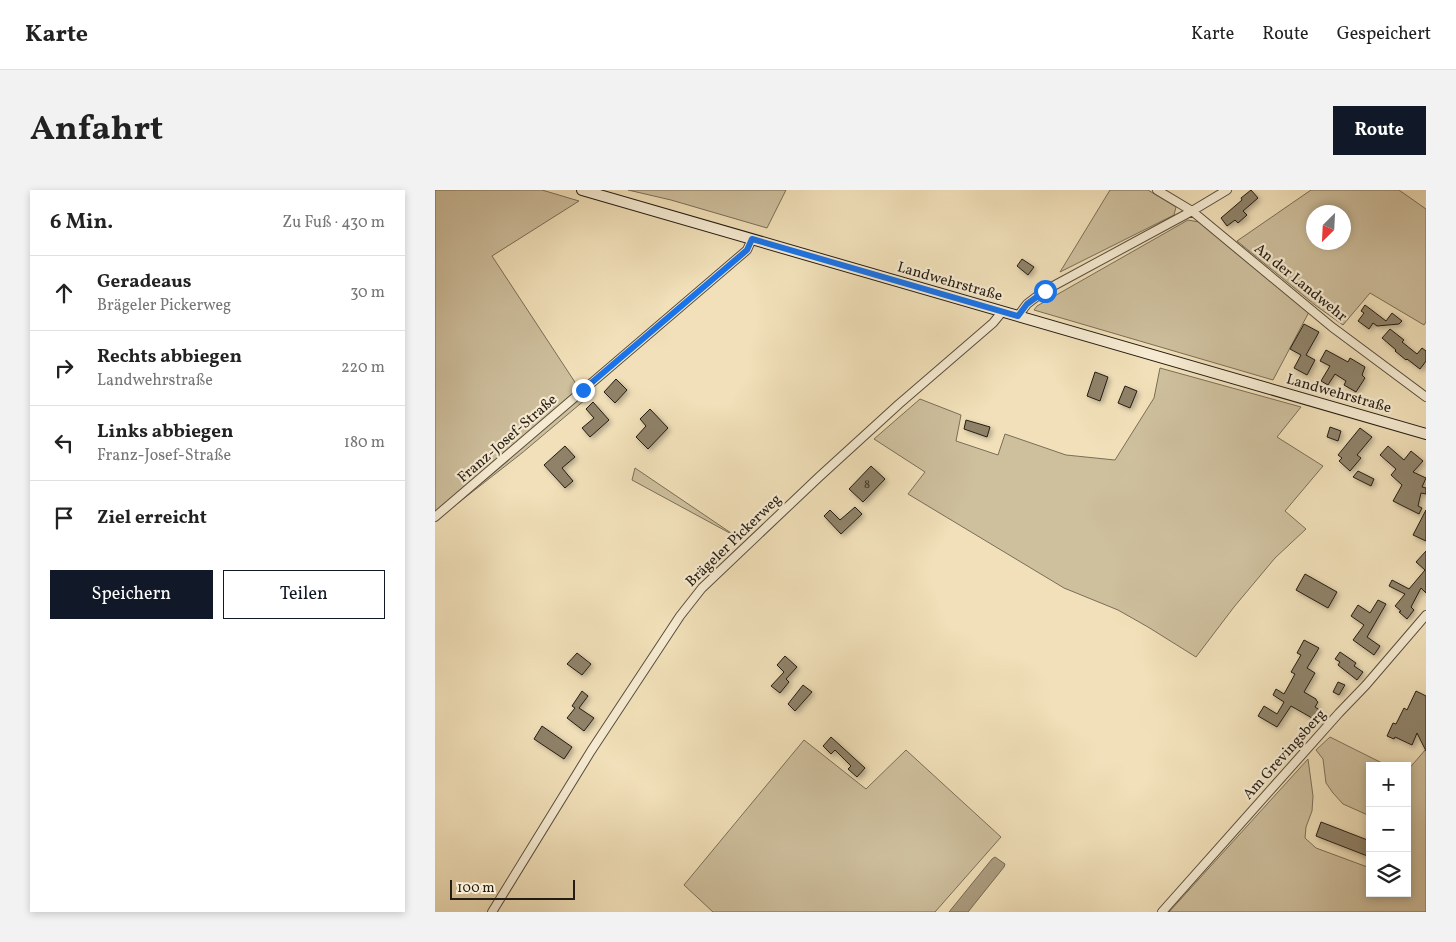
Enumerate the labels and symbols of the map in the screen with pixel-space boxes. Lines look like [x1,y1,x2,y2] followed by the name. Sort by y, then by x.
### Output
[1306,205,1351,250] north arrow
[1249,239,1351,327] street label: An der Landwehr
[894,257,1005,308] street label: Landwehrstraße
[1034,280,1057,303] route start
[1283,369,1394,420] street label: Landwehrstraße
[572,379,595,402] route end
[454,390,562,488] street label: Franz-Josef-Straße
[864,477,870,493] house number: 8
[681,490,787,592] street label: Brägeler Pickerweg
[1239,705,1332,805] street label: Am Grevingsberg
[450,877,575,900] scale bar

